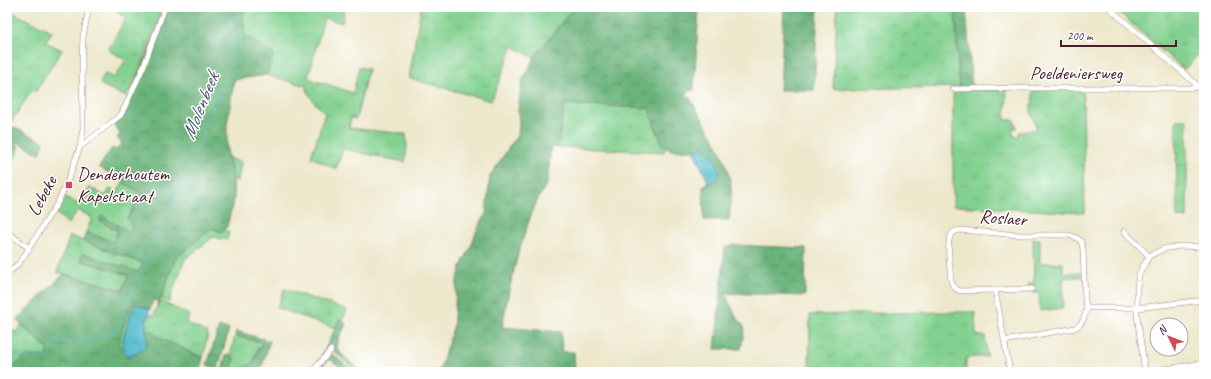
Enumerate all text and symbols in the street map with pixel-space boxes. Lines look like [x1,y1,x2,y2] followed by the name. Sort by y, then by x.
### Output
[1061,22,1176,48] scale bar
[1067,28,1094,44] text: 200 m
[1030,61,1123,85] street label: Poeldeniersweg
[175,66,226,143] water label: Molenbeek
[77,162,170,208] place label: Denderhoutem Kapelstraat
[22,170,63,220] street label: Lebeke
[64,180,74,190] marker: Denderhoutem Kapelstraat
[979,204,1029,232] street label: Roslaer
[1149,317,1189,357] north arrow
[1154,321,1171,337] text: N

